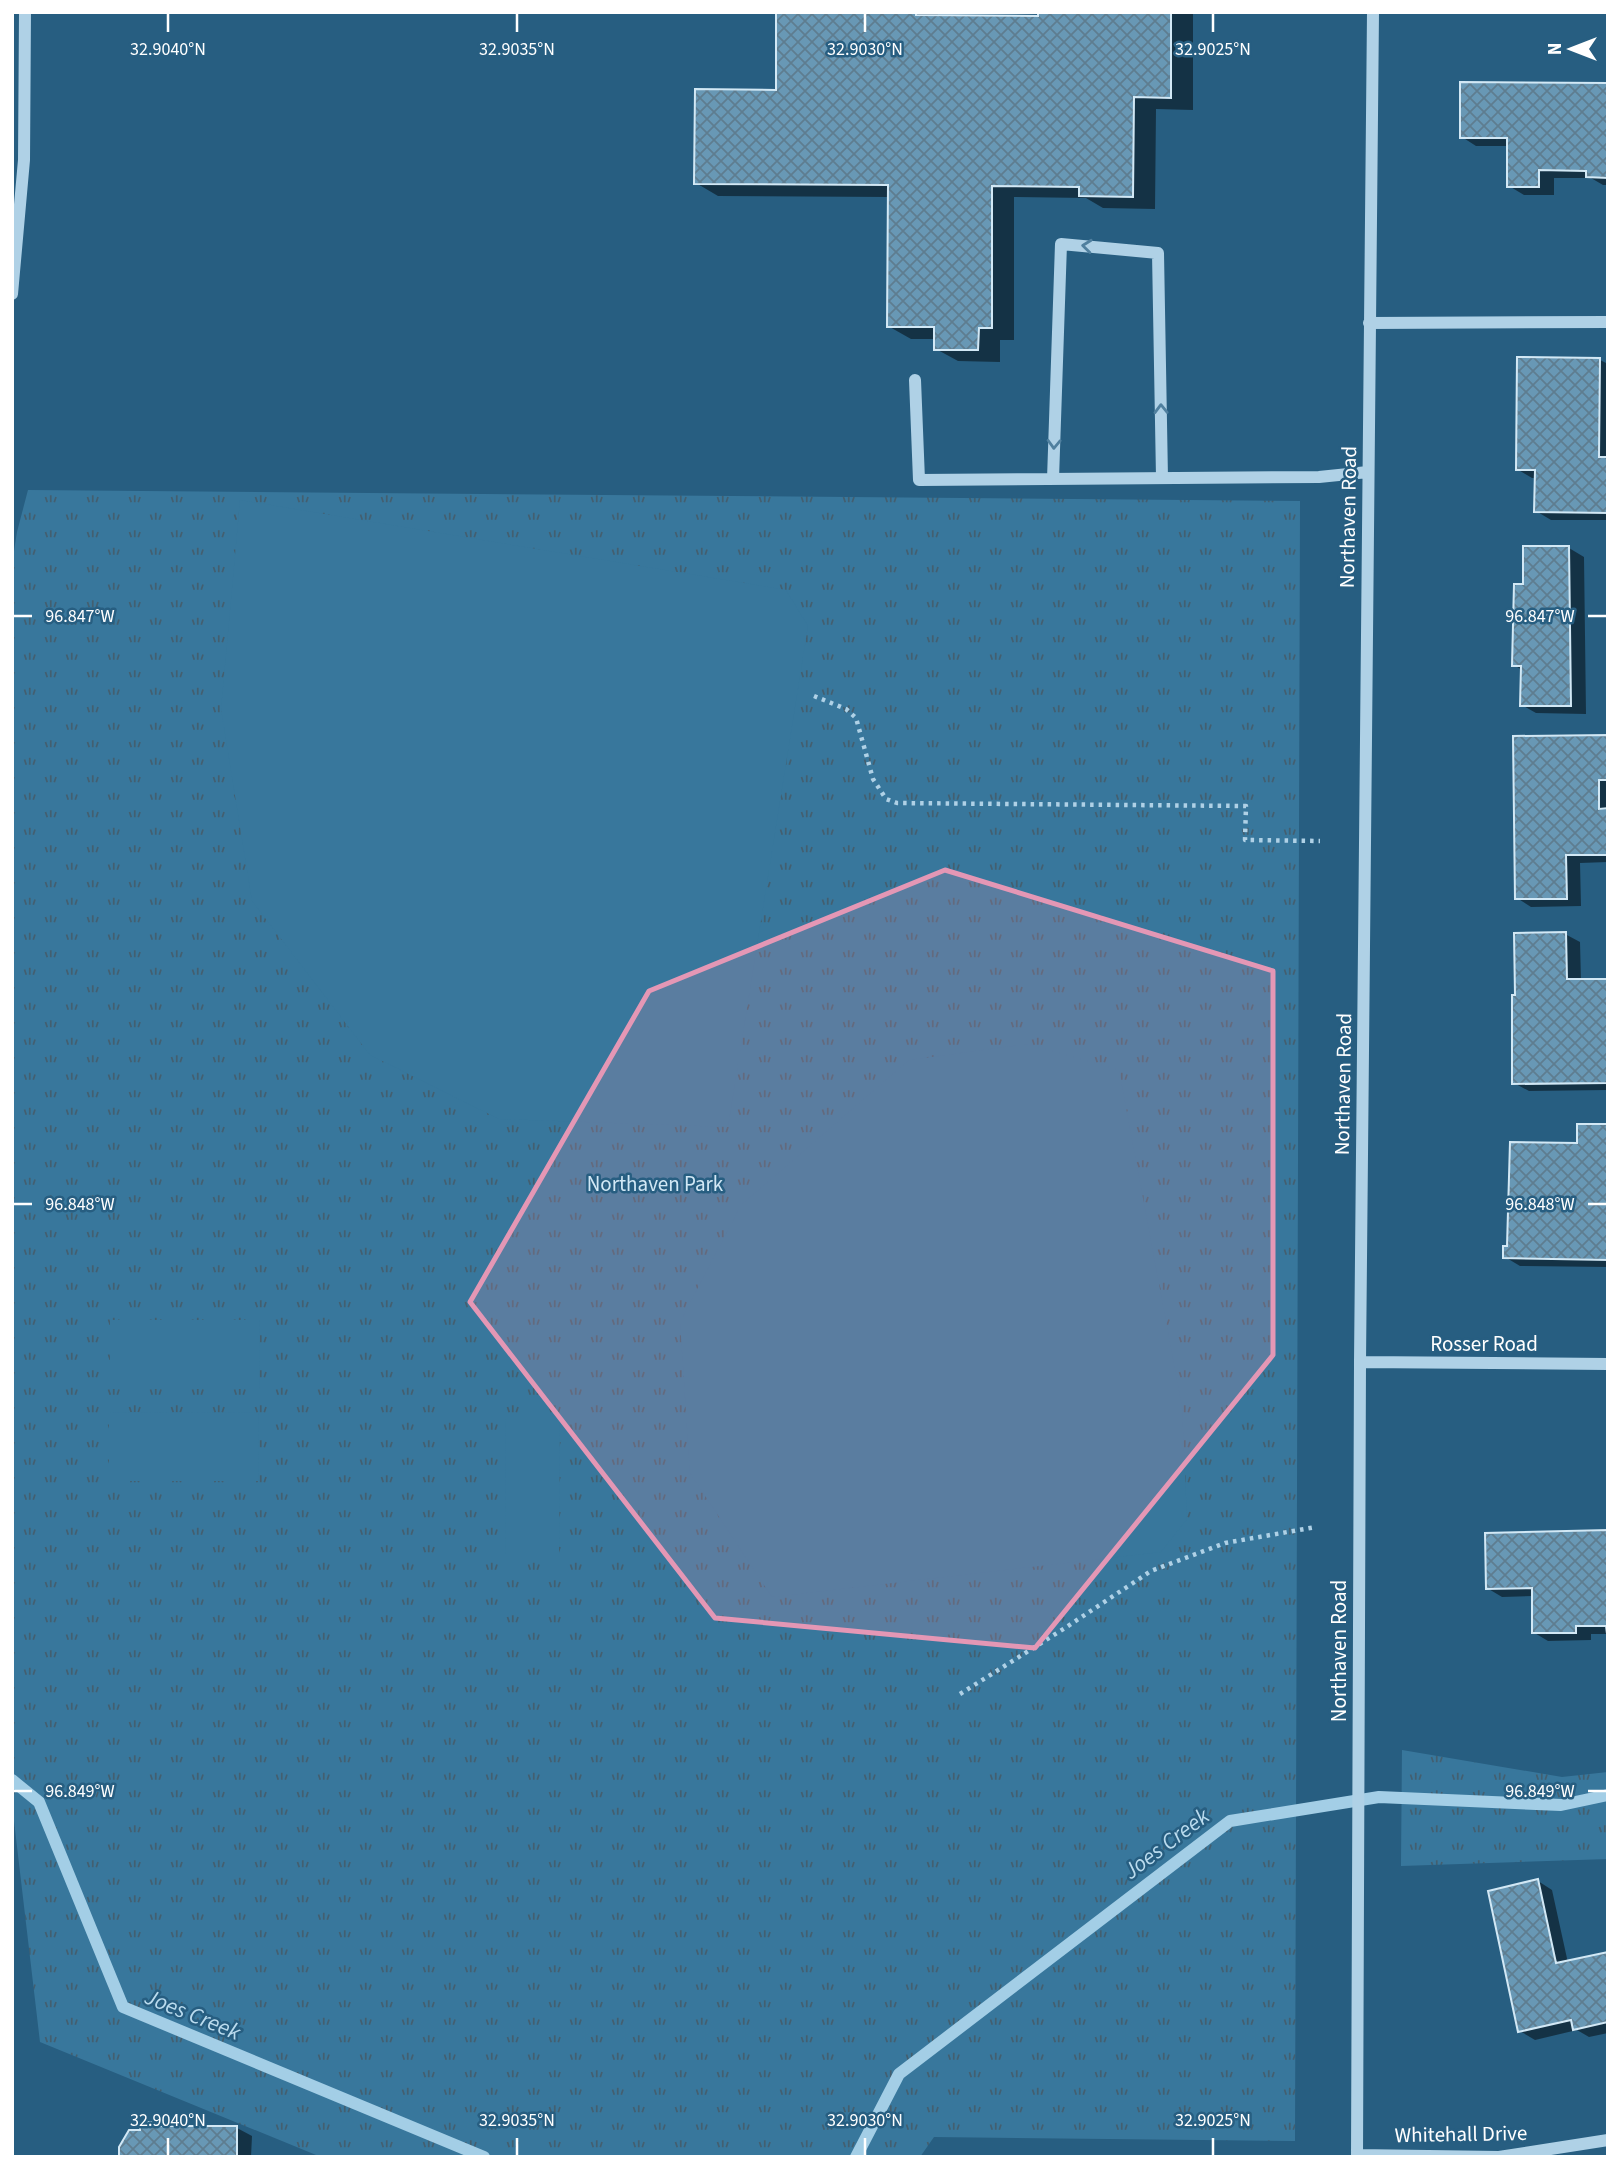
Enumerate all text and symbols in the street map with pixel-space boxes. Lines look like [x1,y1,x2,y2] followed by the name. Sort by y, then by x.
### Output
[1536,14,1606,84] north arrow
[130,37,206,62] text: 32.9040°N
[479,37,555,62] text: 32.9035°N
[827,37,903,62] text: 32.9030°N
[1175,37,1251,62] text: 32.9025°N
[1542,43,1569,55] text: N
[1082,239,1093,254] one-way arrow
[1153,404,1169,414] one-way arrow
[1047,439,1062,450] one-way arrow
[1332,446,1364,588] street label: Northaven Road
[45,604,115,629] text: 96.847°W
[1505,604,1575,629] text: 96.847°W
[1327,1013,1359,1155] street label: Northaven Road
[587,1169,724,1199] park label: Northaven Park
[45,1192,115,1217] text: 96.848°W
[1505,1192,1575,1217] text: 96.848°W
[1430,1329,1538,1359] street label: Rosser Road
[1324,1580,1354,1722] street label: Northaven Road
[45,1779,115,1804] text: 96.849°W
[1505,1779,1575,1804] text: 96.849°W
[1115,1799,1217,1887] water label: Joes Creek
[139,1980,247,2049] water label: Joes Creek
[130,2108,206,2133] text: 32.9040°N
[479,2108,555,2133] text: 32.9035°N
[827,2108,903,2133] text: 32.9030°N
[1175,2108,1251,2133] text: 32.9025°N
[1394,2118,1528,2150] street label: Whitehall Drive

